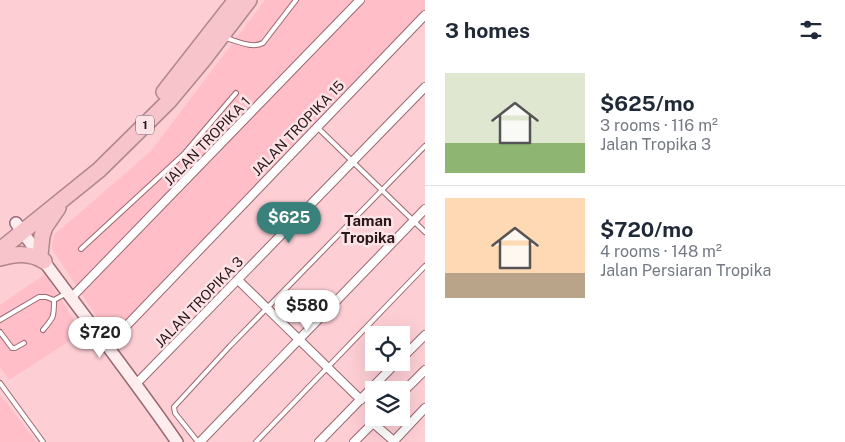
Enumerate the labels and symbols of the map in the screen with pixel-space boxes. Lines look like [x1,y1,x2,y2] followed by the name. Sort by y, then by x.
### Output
[249,77,347,179] street label: JALAN TROPIKA 15
[161,93,253,189] street label: JALAN TROPIKA 1
[136,116,154,134] road number: 1
[259,202,319,244] pin: $625
[341,212,395,246] district label: Taman Tropika
[152,253,246,351] street label: JALAN TROPIKA 3
[277,290,337,332] pin: $580
[70,316,130,359] pin: $720

